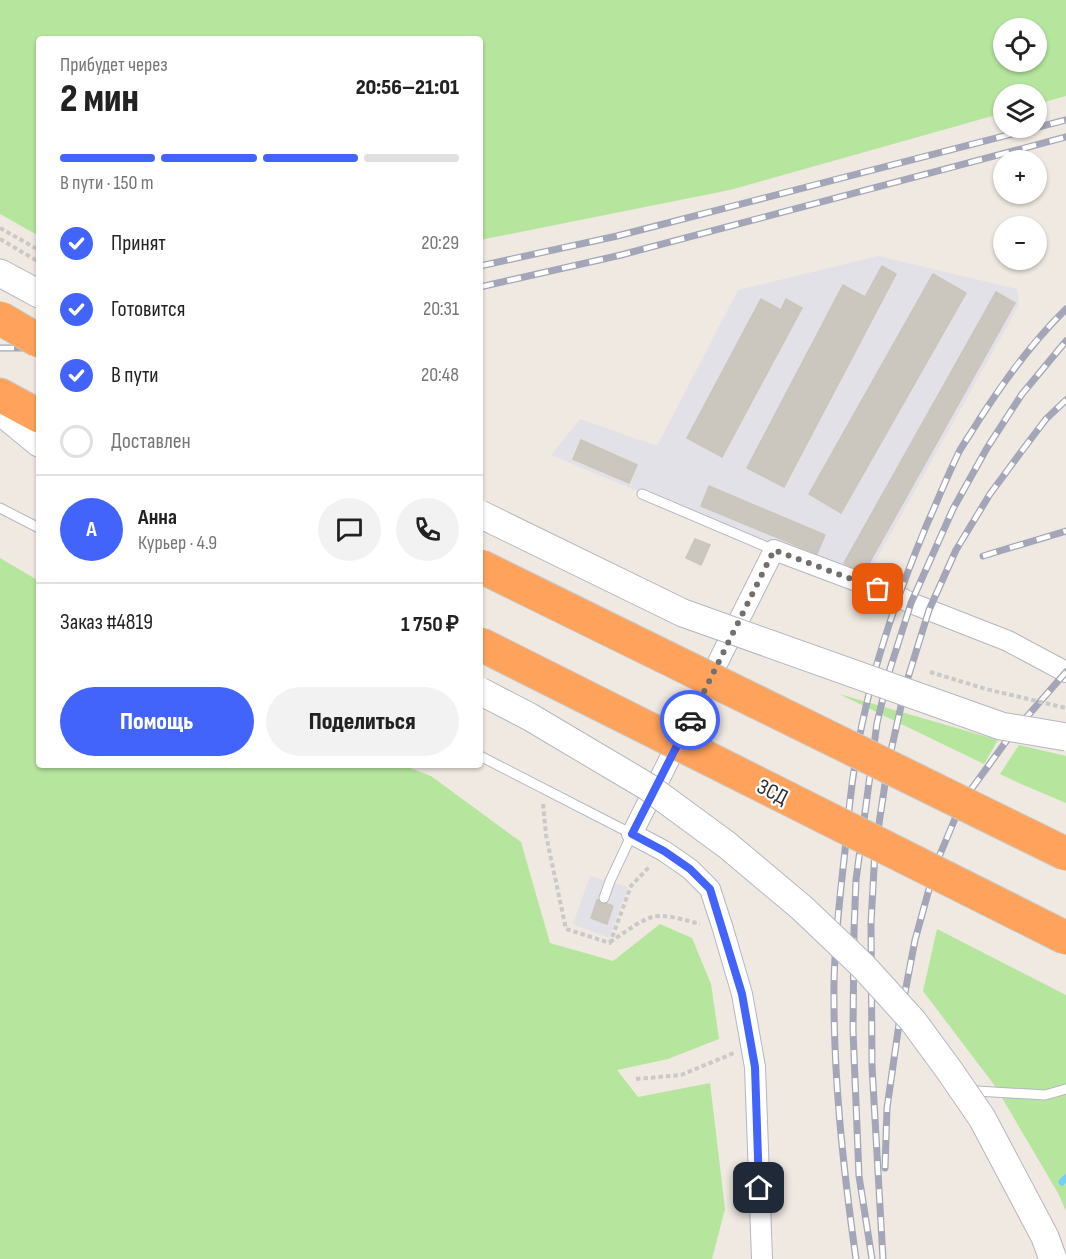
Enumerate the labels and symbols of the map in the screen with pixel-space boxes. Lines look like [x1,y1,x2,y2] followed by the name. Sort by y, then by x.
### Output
[852,563,903,614] pin
[660,690,720,750] courier
[752,773,793,812] street label: ЗСД
[733,1162,784,1213] pin

